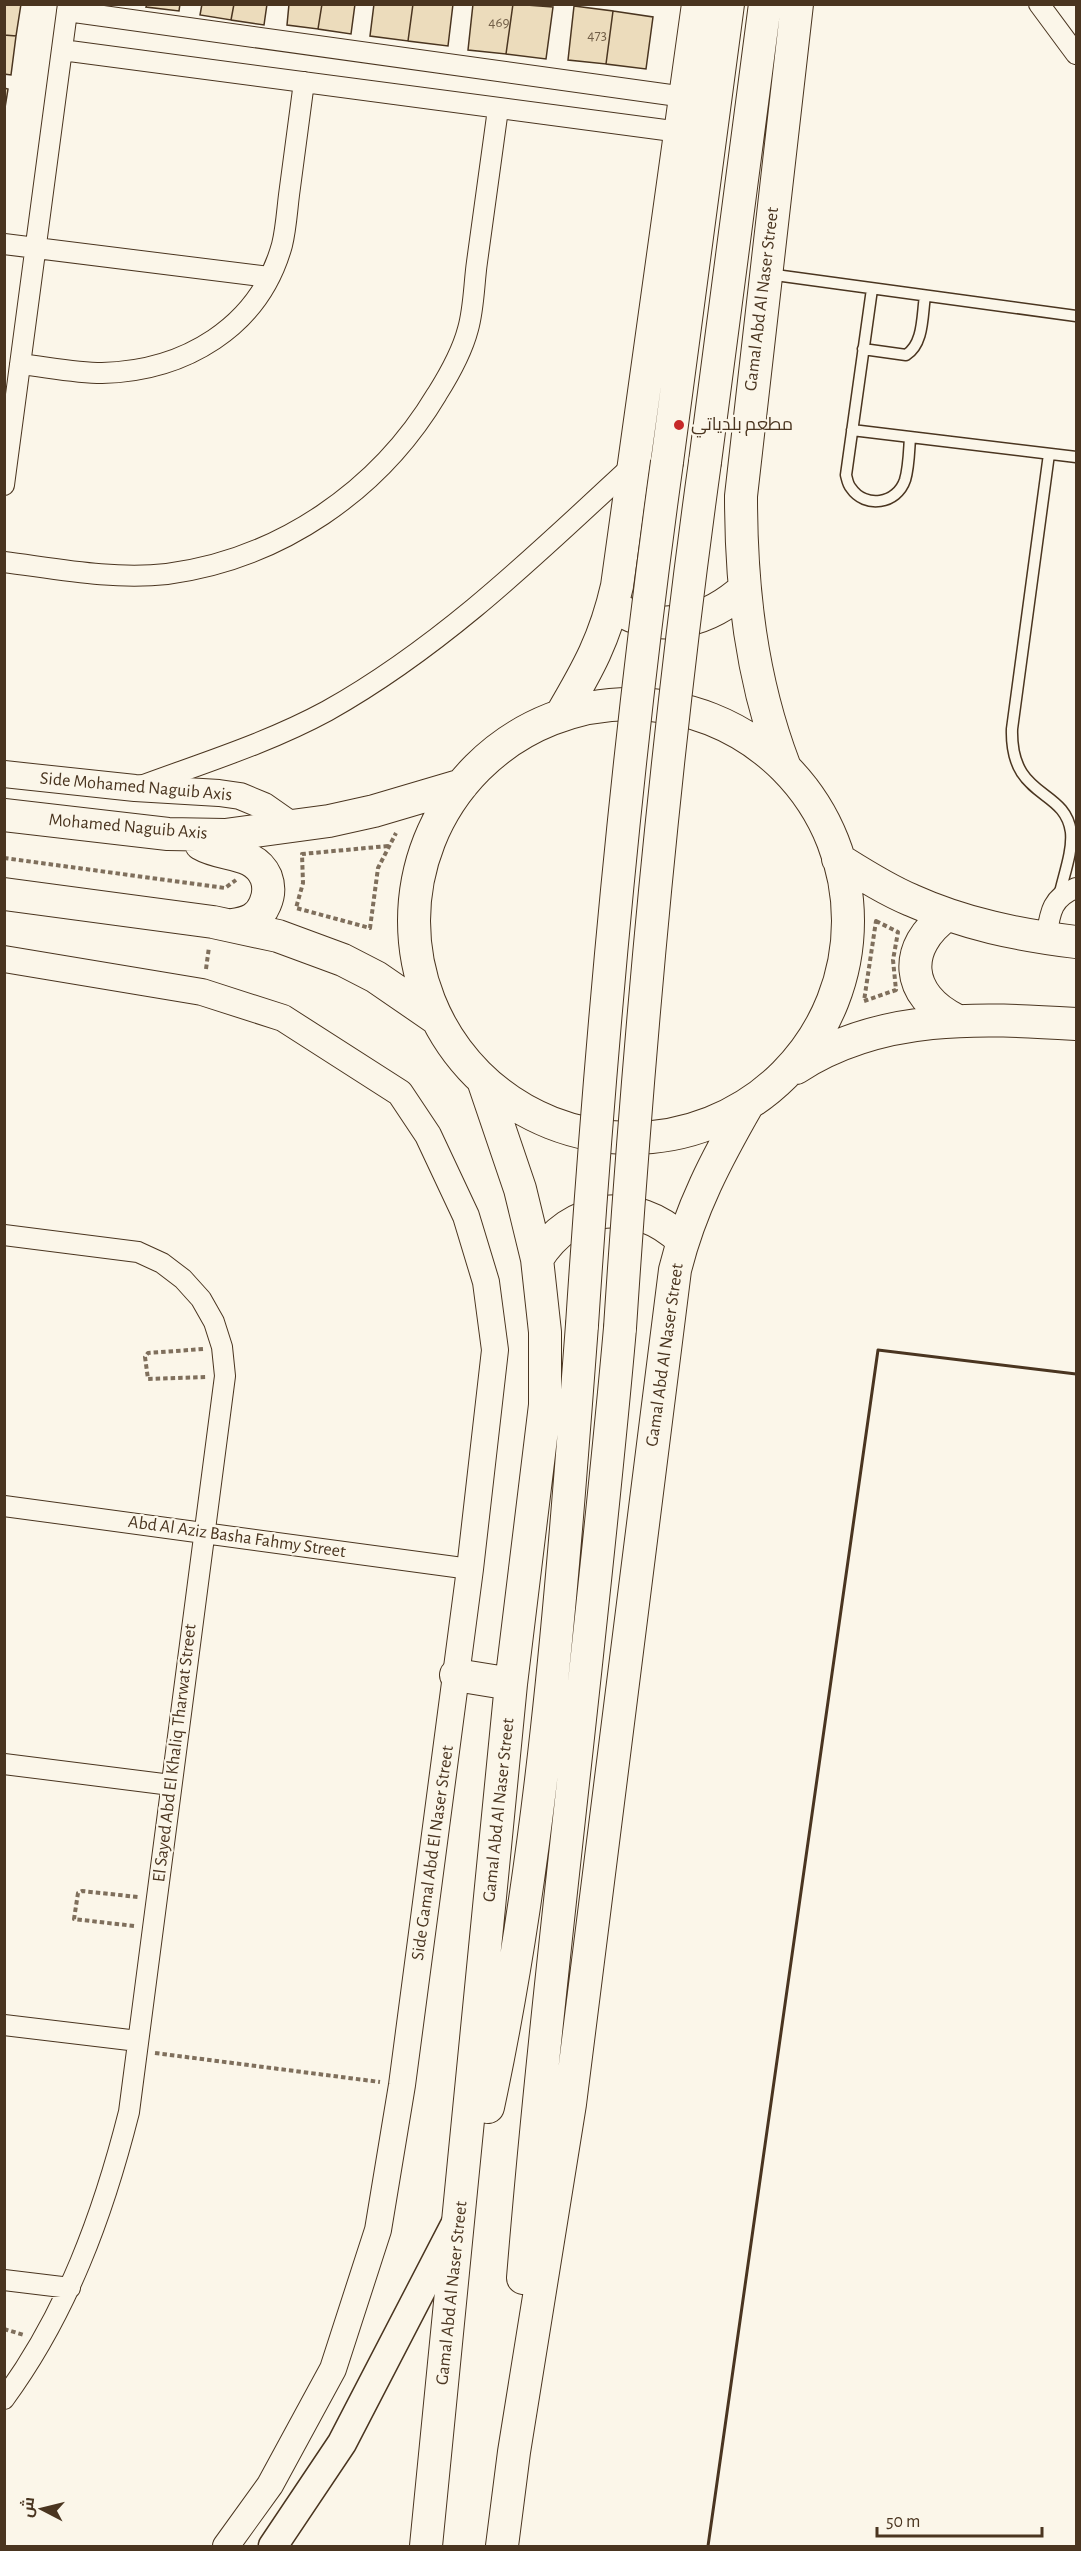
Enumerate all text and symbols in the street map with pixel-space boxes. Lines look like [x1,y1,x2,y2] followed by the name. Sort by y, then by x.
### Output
[488,15,510,30] house number: 469
[587,28,607,43] house number: 473
[742,206,782,392] street label: Gamal Abd Al Naser Street
[691,416,793,438] place label: مطعم بلدياتي
[672,418,686,432] marker: مطعم بلدياتي
[39,770,233,804] street label: Side Mohamed Naguib Axis
[48,811,208,843] street label: Mohamed Naguib Axis
[643,1262,687,1448] street label: Gamal Abd Al Naser Street
[127,1513,347,1561] street label: Abd Al Aziz Basha Fahmy Street
[150,1623,200,1883] street label: El Sayed Abd El Khaliq Tharwat Street
[480,1717,518,1903] street label: Gamal Abd Al Naser Street
[409,1744,457,1962] street label: Side Gamal Abd El Naser Street
[433,2200,471,2386] street label: Gamal Abd Al Naser Street
[12,2479,72,2539] north arrow
[18,2496,38,2519] text: ش
[877,2500,1042,2538] scale bar
[886,2513,920,2531] text: 50 m

